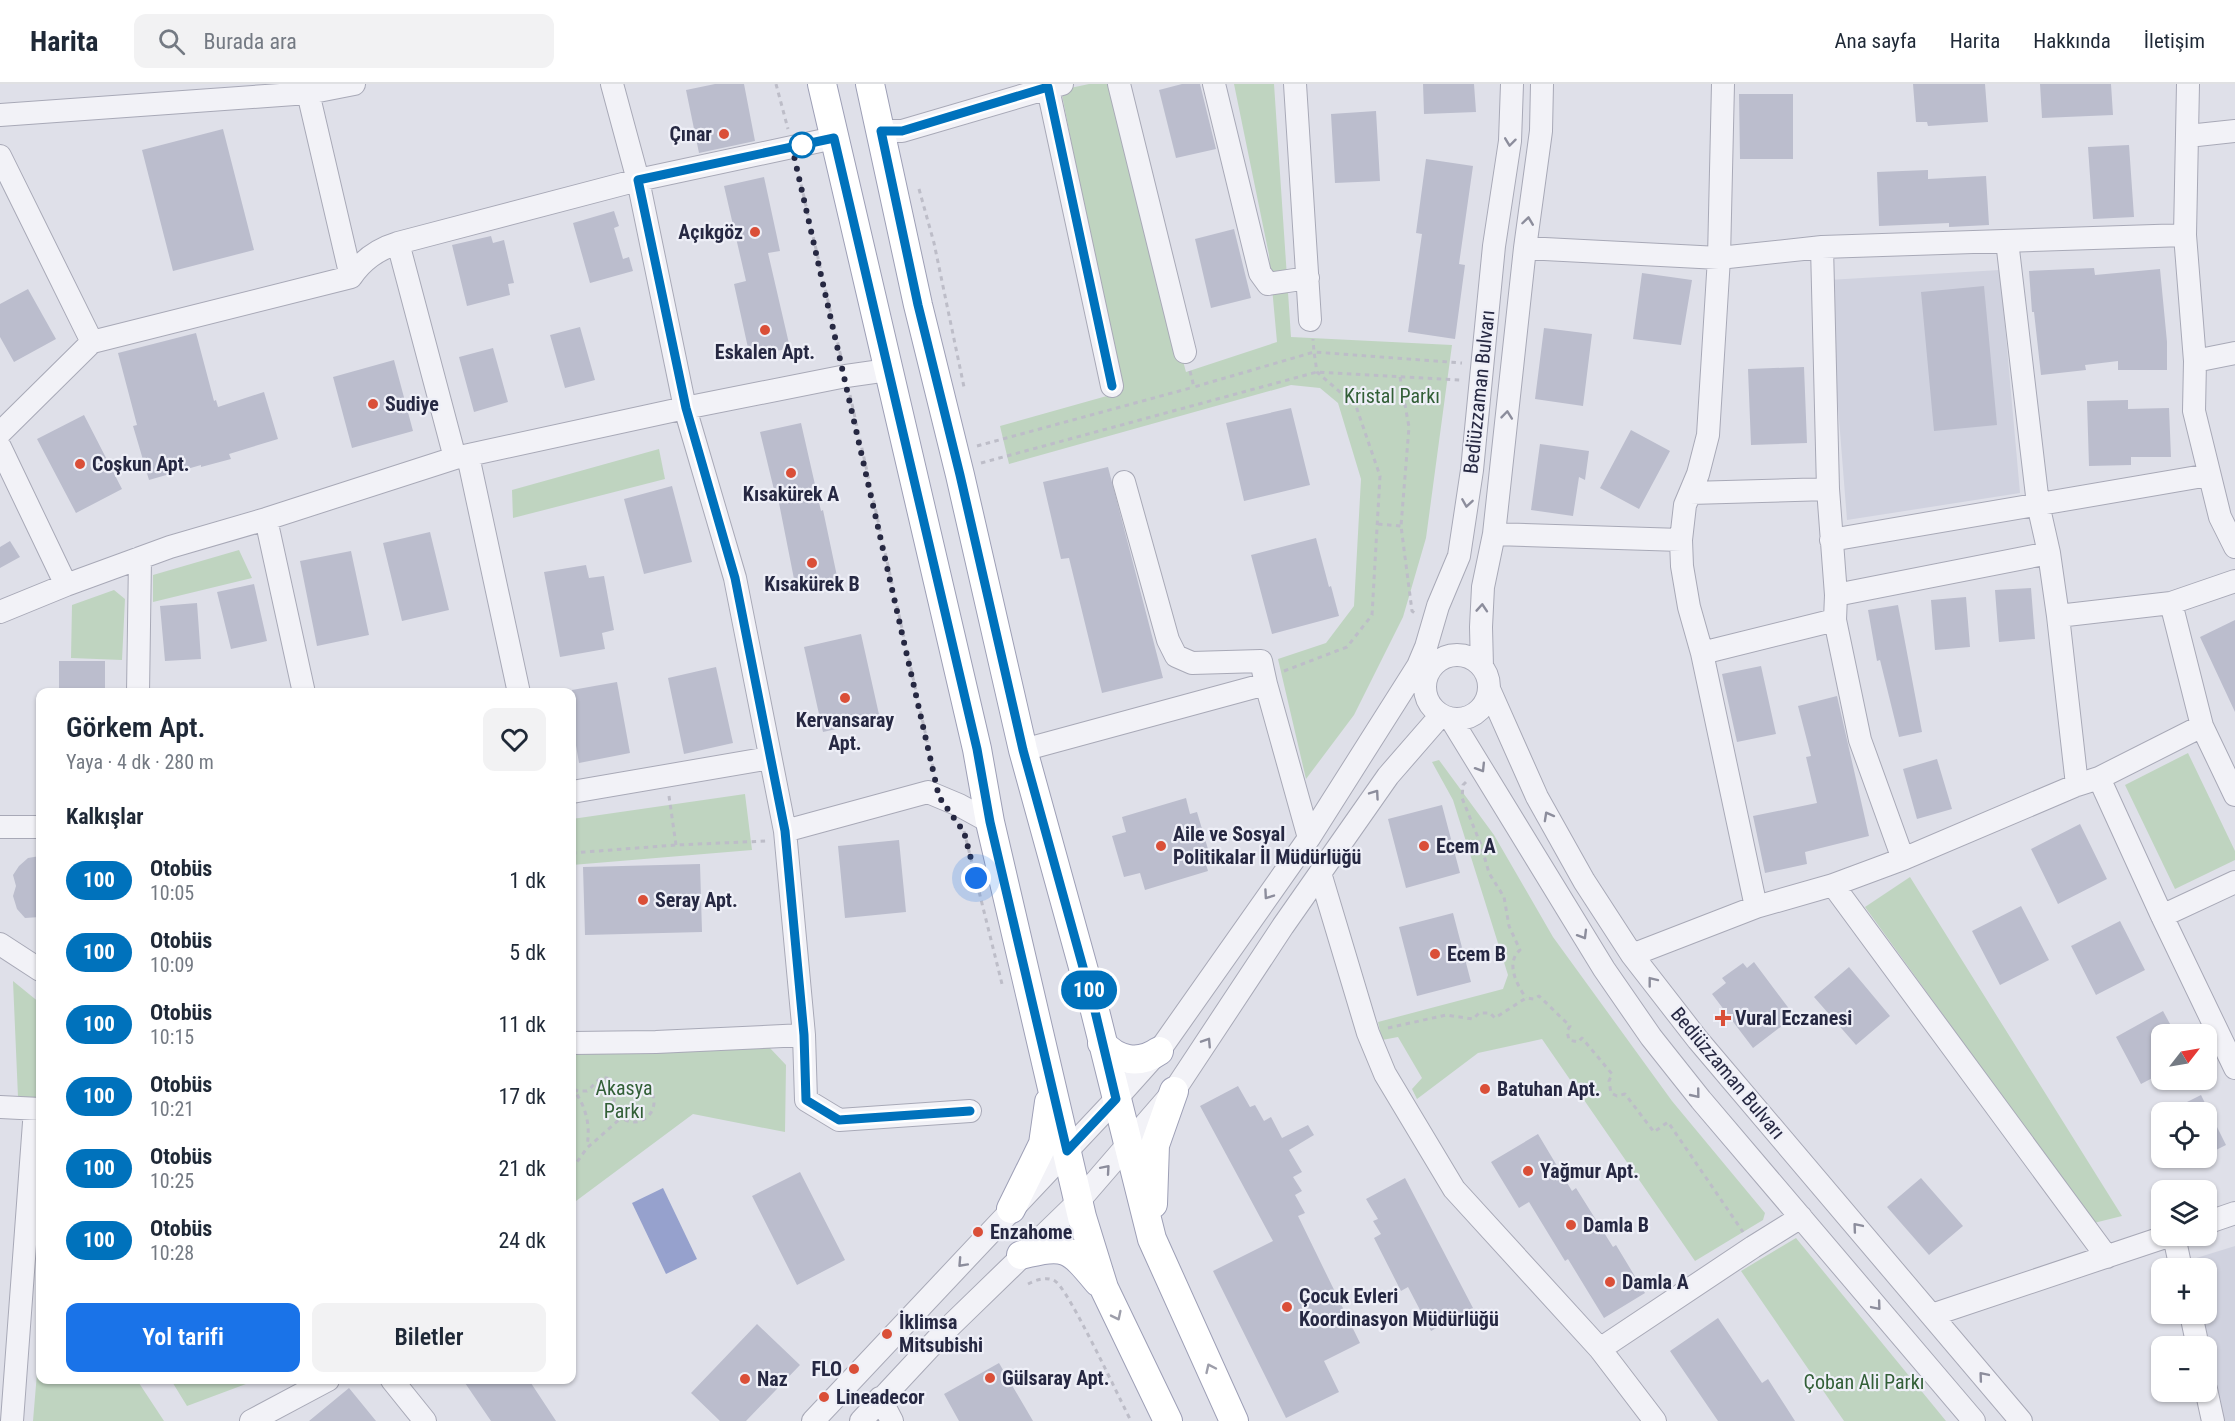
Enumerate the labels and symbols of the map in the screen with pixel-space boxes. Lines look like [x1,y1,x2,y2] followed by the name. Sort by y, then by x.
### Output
[669,122,712,146] place label: Çınar
[717,127,731,141] marker: Çınar
[789,132,815,158] unlabelled marker
[1504,138,1517,147] one-way arrow
[1522,217,1534,226] one-way arrow
[678,220,743,244] place label: Açıkgöz
[748,225,762,239] marker: Açıkgöz
[1458,309,1500,475] street label: Bediüzzaman Bulvarı
[758,323,772,337] marker: Eskalen Apt.
[715,340,815,364] place label: Eskalen Apt.
[1344,384,1440,408] park label: Kristal Parkı
[385,392,439,416] place label: Sudiye
[366,397,380,411] marker: Sudiye
[1500,410,1513,420] one-way arrow
[92,452,190,476] place label: Coşkun Apt.
[73,457,87,471] marker: Coşkun Apt.
[784,466,798,480] marker: Kısakürek A
[743,482,839,506] place label: Kısakürek A
[1461,497,1474,507] one-way arrow
[805,556,819,570] marker: Kısakürek B
[764,572,860,596] place label: Kısakürek B
[1475,604,1488,613] one-way arrow
[838,691,852,705] marker: Kervansaray Apt.
[796,708,894,755] place label: Kervansaray Apt.
[1474,762,1486,772] one-way arrow
[1368,790,1379,801] one-way arrow
[1544,812,1555,822] one-way arrow
[1173,822,1361,869] place label: Aile ve Sosyal Politikalar İl Müdürlüğü
[1436,834,1496,858] place label: Ecem A
[1154,839,1168,853] marker: Aile ve Sosyal Politikalar İl Müdürlüğü
[1417,839,1431,853] marker: Ecem A
[961,863,991,893] your location
[655,888,738,912] place label: Seray Apt.
[1264,889,1275,900] one-way arrow
[636,893,650,907] marker: Seray Apt.
[1576,929,1588,939] one-way arrow
[1447,942,1506,966] place label: Ecem B
[1428,947,1442,961] marker: Ecem B
[1054,970,1124,1010] line badge: 100
[1648,976,1659,987] one-way arrow
[1666,1002,1790,1144] street label: Bediüzzaman Bulvarı
[1735,1006,1852,1030] place label: Vural Eczanesi
[1716,1011,1730,1025] marker: Vural Eczanesi
[2151,1024,2217,1090] north arrow
[1199,1038,1211,1048] one-way arrow
[595,1076,653,1123] park label: Akasya Parkı
[1497,1077,1601,1101] place label: Batuhan Apt.
[1478,1082,1492,1096] marker: Batuhan Apt.
[1688,1087,1699,1098] one-way arrow
[1540,1159,1639,1183] place label: Yağmur Apt.
[1521,1164,1535,1178] marker: Yağmur Apt.
[1099,1165,1110,1176] one-way arrow
[1583,1213,1649,1237] place label: Damla B
[1564,1218,1578,1232] marker: Damla B
[990,1220,1072,1244] place label: Enzahome
[1853,1223,1864,1234] one-way arrow
[971,1225,985,1239] marker: Enzahome
[958,1257,969,1267] one-way arrow
[1622,1270,1689,1294] place label: Damla A
[1603,1275,1617,1289] marker: Damla A
[1299,1284,1499,1331] place label: Çocuk Evleri Koordinasyon Müdürlüğü
[1869,1299,1880,1310] one-way arrow
[1280,1300,1294,1314] marker: Çocuk Evleri Koordinasyon Müdürlüğü
[899,1310,983,1357] place label: İklimsa Mitsubishi
[1110,1310,1122,1321] one-way arrow
[880,1327,894,1341] marker: İklimsa Mitsubishi
[811,1357,842,1381] place label: FLO
[847,1362,861,1376] marker: FLO
[1205,1363,1217,1374] one-way arrow
[1002,1366,1110,1390] place label: Gülsaray Apt.
[757,1367,788,1391] place label: Naz
[1804,1370,1924,1394] park label: Çoban Ali Parkı
[983,1371,997,1385] marker: Gülsaray Apt.
[738,1372,752,1386] marker: Naz
[1979,1372,1990,1383] one-way arrow
[836,1385,925,1409] place label: Lineadecor
[817,1390,831,1404] marker: Lineadecor

